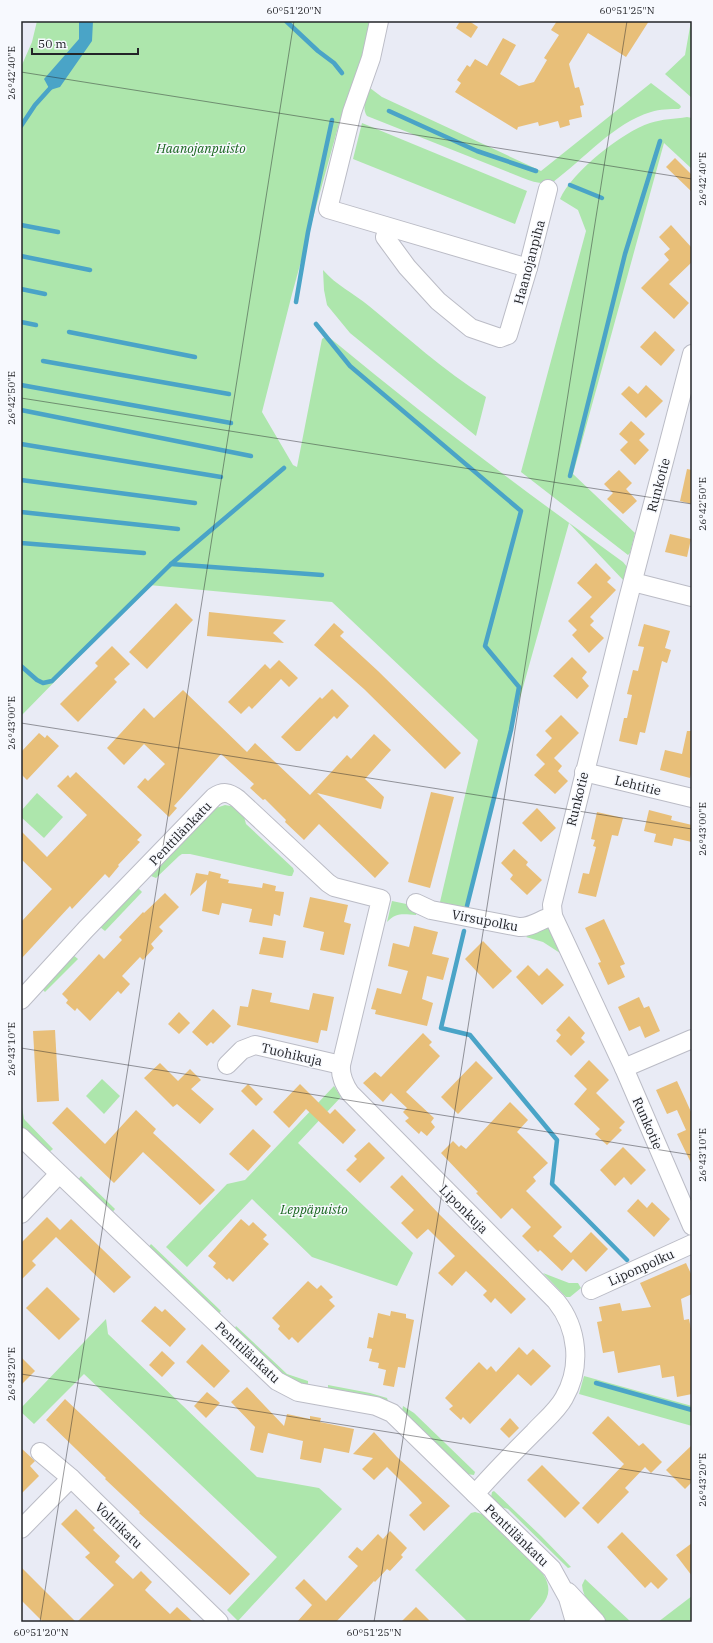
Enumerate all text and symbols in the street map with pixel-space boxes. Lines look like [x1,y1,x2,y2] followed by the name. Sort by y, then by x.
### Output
[267,4,322,17] text: 60°51'20"N
[600,4,655,17] text: 60°51'25"N
[32,30,138,56] scale bar
[38,36,67,51] text: 50 m
[5,46,18,100] text: 26°42'40"E
[155,140,246,157] park label: Haanojanpuisto
[696,152,709,206] text: 26°42'40"E
[510,218,549,306] street label: Haanojanpiha
[5,371,18,425] text: 26°42'50"E
[643,456,674,514] street label: Runkotie
[696,477,709,531] text: 26°42'50"E
[5,696,18,750] text: 26°43'00"E
[563,770,592,828] street label: Runkotie
[613,772,663,799] street label: Lehtitie
[145,798,215,869] street label: Penttilänkatu
[696,802,709,856] text: 26°43'00"E
[450,906,520,935] street label: Virsupolku
[5,1022,18,1076] text: 26°43'10"E
[260,1039,324,1070] street label: Tuohikuja
[629,1094,667,1152] street label: Runkotie
[696,1128,709,1182] text: 26°43'10"E
[436,1181,492,1237] street label: Liponkuja
[279,1201,348,1218] park label: Leppäpuisto
[606,1245,677,1290] street label: Liponpolku
[212,1318,284,1387] street label: Penttilänkatu
[5,1347,18,1401] text: 26°43'20"E
[696,1453,709,1507] text: 26°43'20"E
[91,1499,146,1552] street label: Volttikatu
[481,1500,552,1570] street label: Penttilänkatu
[14,1626,69,1639] text: 60°51'20"N
[347,1626,402,1639] text: 60°51'25"N

